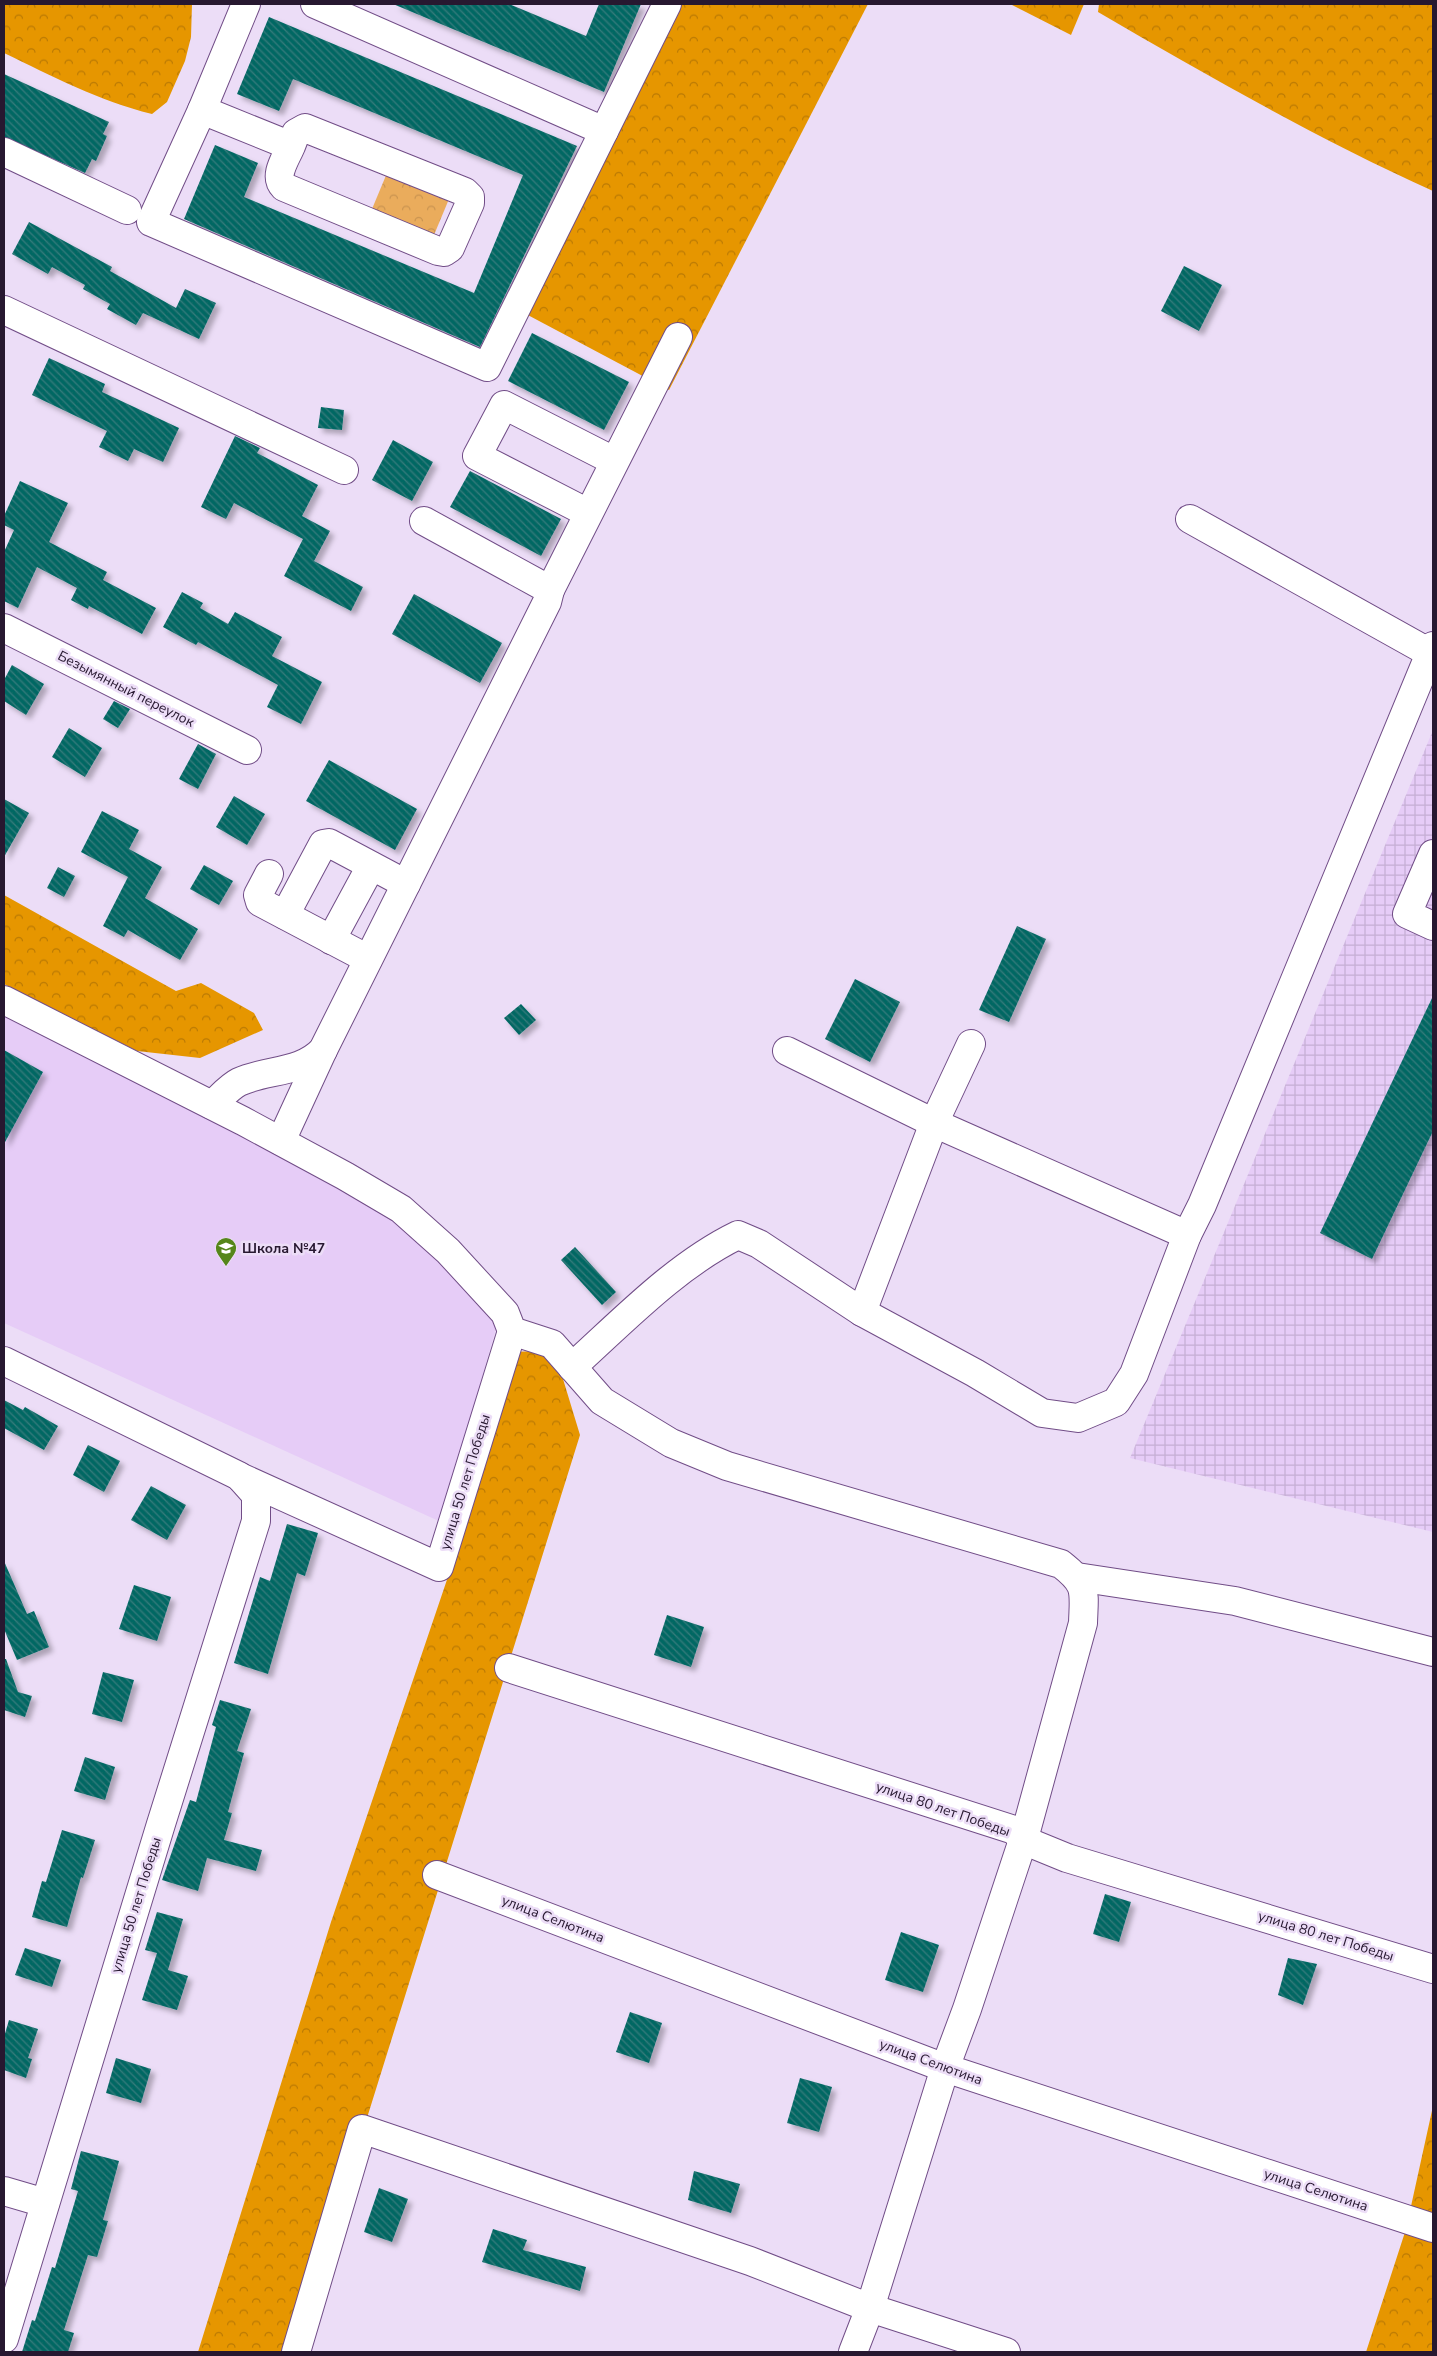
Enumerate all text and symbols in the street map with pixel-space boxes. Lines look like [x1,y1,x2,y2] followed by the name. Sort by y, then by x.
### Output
[54,646,198,732] street label: Безымянный переулок
[214,1236,238,1267] school or university icon: Школа №47
[242,1239,325,1258] place label: Школа №47
[435,1412,495,1552] street label: улица 50 лет Победы
[873,1777,1013,1841] street label: улица 80 лет Победы
[106,1835,166,1975] street label: улица 50 лет Победы
[499,1891,607,1947] street label: улица Селютина
[1256,1906,1396,1966] street label: улица 80 лет Победы
[877,2035,985,2089] street label: улица Селютина
[1261,2164,1371,2216] street label: улица Селютина

